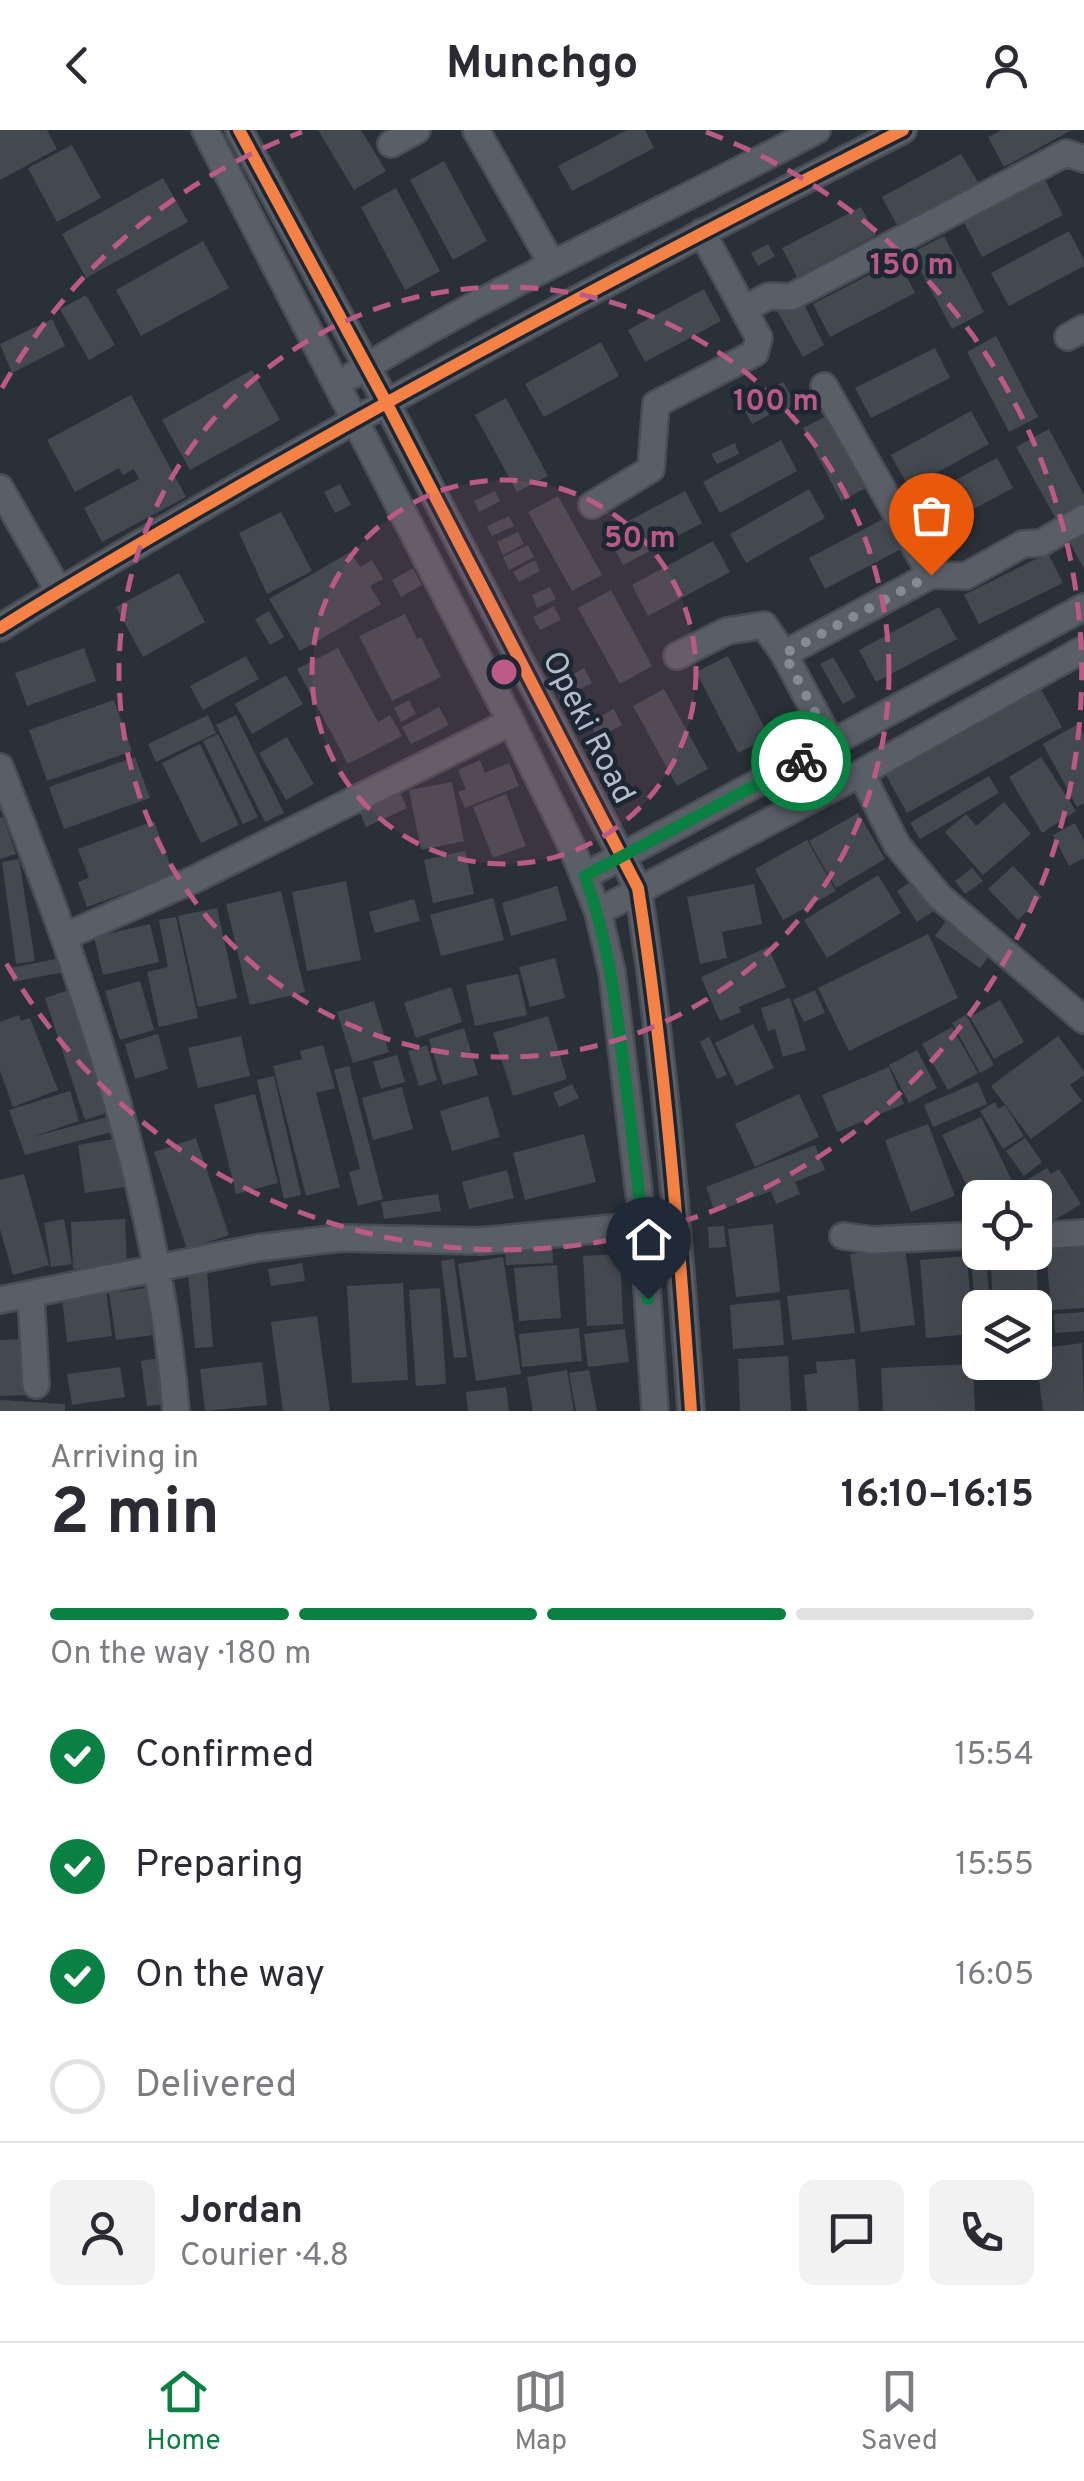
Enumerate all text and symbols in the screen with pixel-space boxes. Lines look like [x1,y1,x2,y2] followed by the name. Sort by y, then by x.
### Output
[446,37,638,94] text: Munchgo
[50,38,105,93] icon: back
[979,38,1034,93] icon: person
[870,248,954,285] text: 150 m
[733,384,819,421] text: 100 m
[889,473,974,576] pin
[904,488,959,543] icon: bag
[604,521,676,558] text: 50 m
[531,645,643,811] street label: Opeki Road
[486,654,522,690] centre of rings
[751,711,851,811] courier
[774,734,829,789] icon: bike
[962,1180,1052,1380] map controls
[962,1180,1052,1270] button: locate
[606,1197,691,1300] pin
[621,1212,676,1267] icon: home
[962,1290,1052,1380] button: layers
[50,1439,199,1479] text: Arriving in
[841,1472,1034,1521] text: 16:10–16:15
[50,1475,220,1557] text: 2 min
[50,1635,311,1675] text: On the way · 180 m
[50,1729,105,1784] icon: check
[135,1732,314,1781] text: Confirmed
[955,1736,1034,1776] text: 15:54
[50,1839,105,1894] icon: check
[135,1842,304,1891] text: Preparing
[955,1846,1034,1886] text: 15:55
[50,1949,105,2004] icon: check
[135,1952,325,2001] text: On the way
[955,1956,1034,1996] text: 16:05
[135,2062,297,2111] text: Delivered
[50,2180,155,2285] button: person
[799,2180,904,2285] button: chat
[929,2180,1034,2285] button: phone
[180,2188,303,2237] text: Jordan
[180,2237,349,2277] text: Courier · 4.8
[146,2364,221,2460] tab: Home
[513,2364,568,2460] tab: Map
[861,2364,938,2460] tab: Saved

